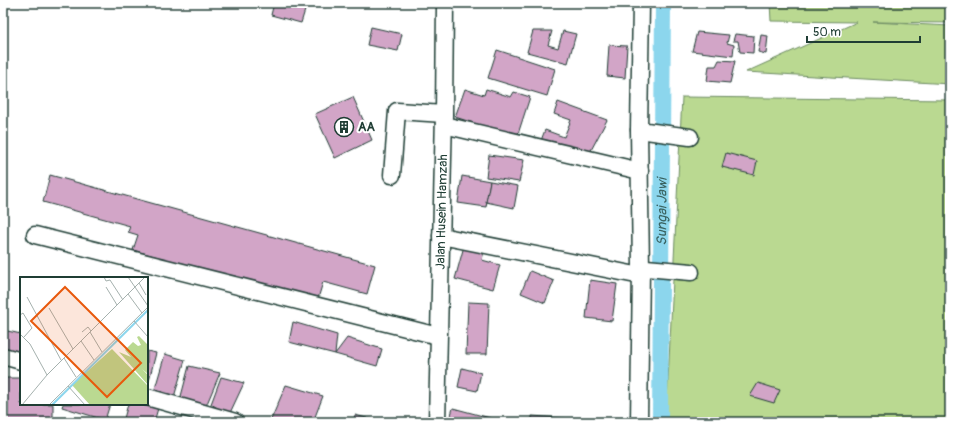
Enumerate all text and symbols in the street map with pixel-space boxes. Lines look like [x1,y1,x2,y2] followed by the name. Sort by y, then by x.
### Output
[807,18,920,44] scale bar
[813,25,841,40] text: 50 m
[333,116,355,138] building icon: AA
[358,119,375,135] place label: AA
[432,154,451,270] street label: Jalan Husein Hamzah
[653,176,670,246] water label: Sungai Jawi
[20,277,148,405] inset map

